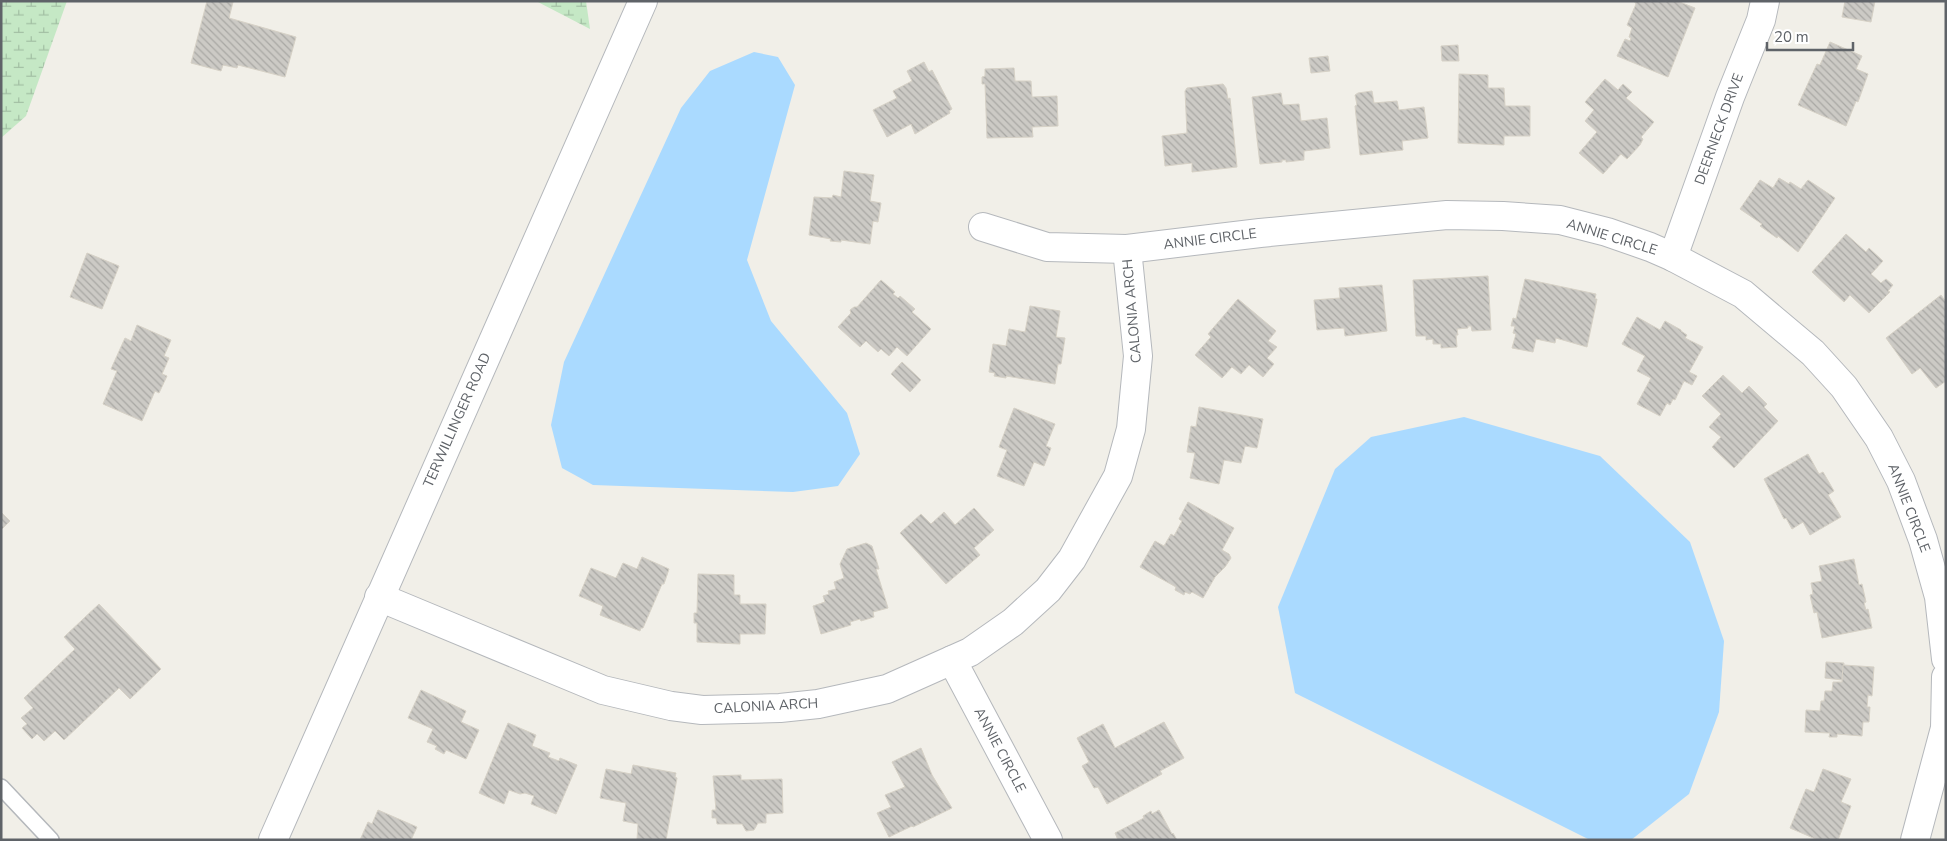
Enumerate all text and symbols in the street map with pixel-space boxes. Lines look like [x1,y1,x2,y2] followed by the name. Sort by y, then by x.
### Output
[1767,20,1853,52] scale bar
[1774,27,1809,47] text: 20 m
[1690,71,1748,187] street label: DEERNECK DRIVE
[1564,214,1660,260] street label: ANNIE CIRCLE
[1162,224,1258,254] street label: ANNIE CIRCLE
[1118,258,1146,364] street label: CALONIA ARCH
[419,350,495,490] street label: TERWILLINGER ROAD
[1883,461,1935,555] street label: ANNIE CIRCLE
[713,694,819,718] street label: CALONIA ARCH
[970,704,1030,796] street label: ANNIE CIRCLE

